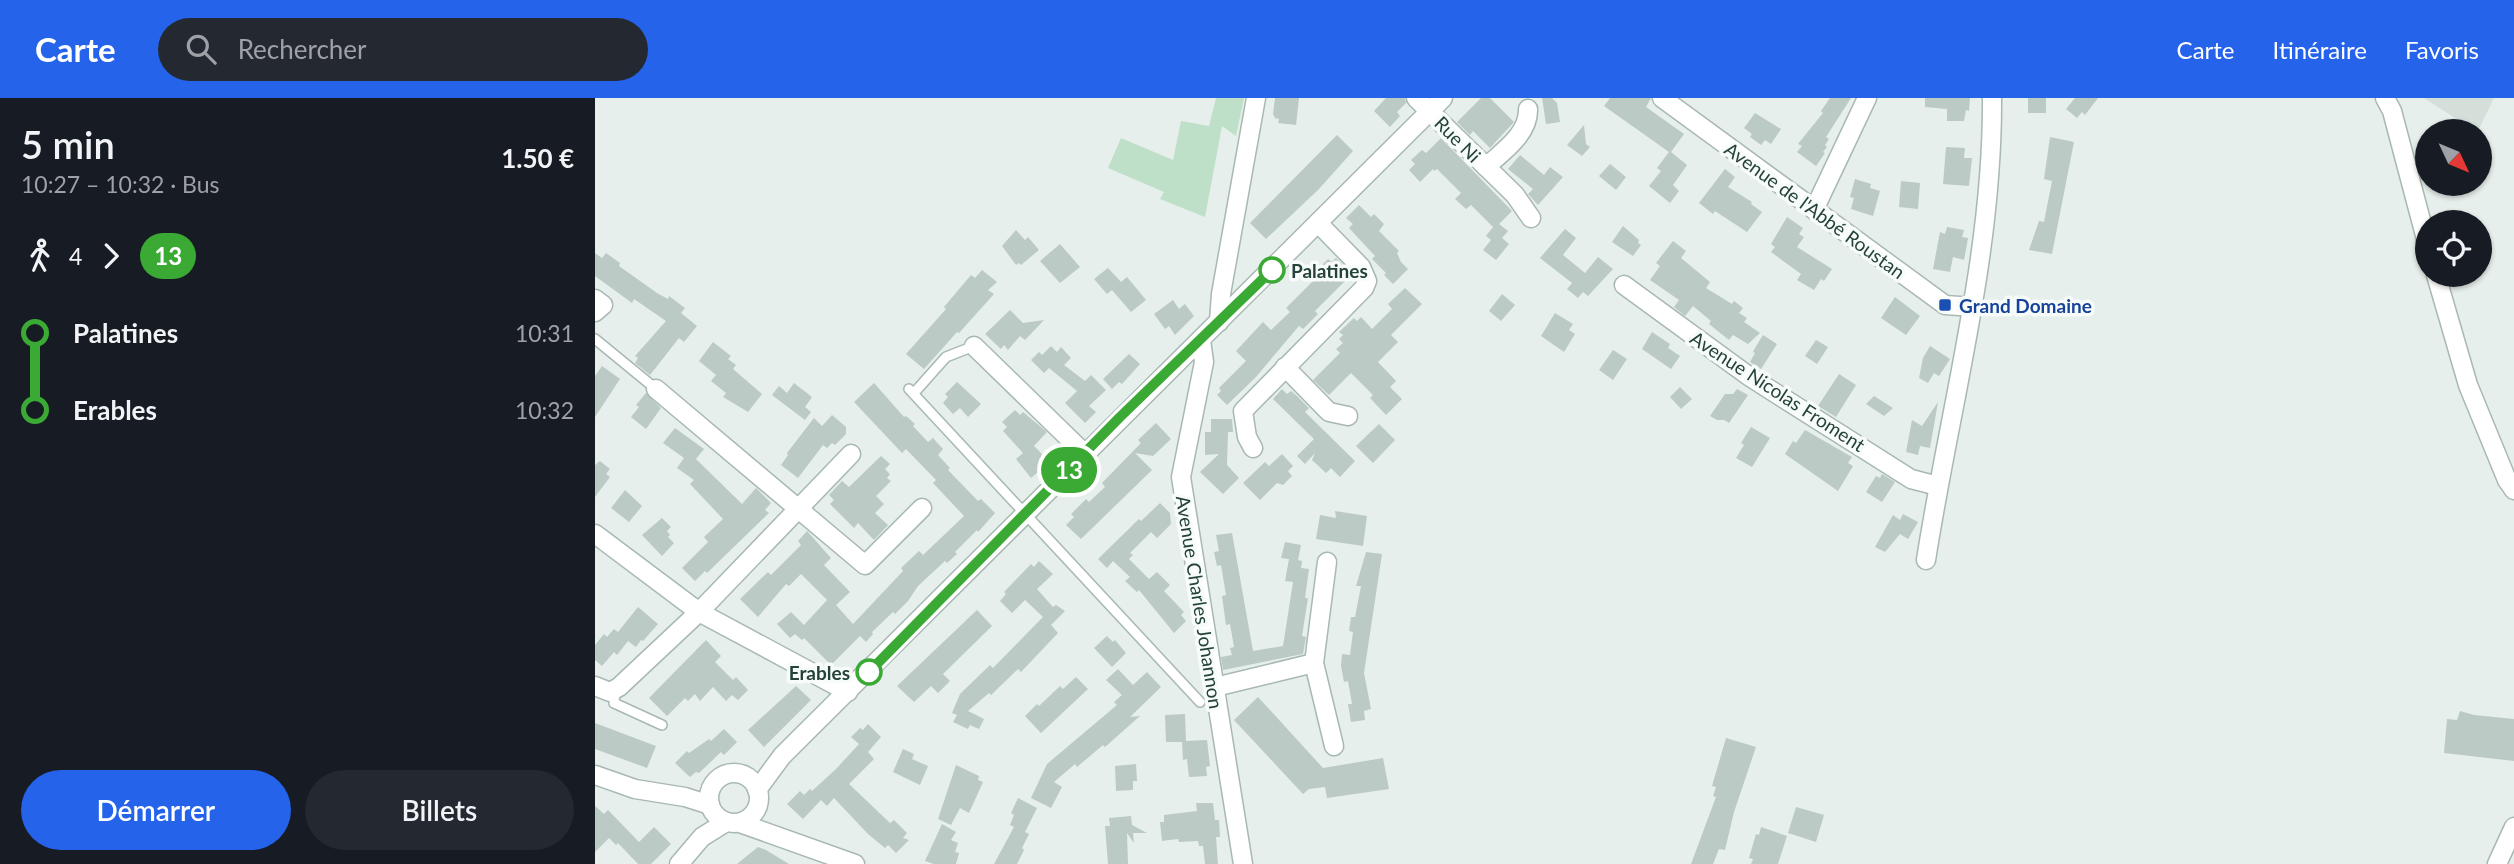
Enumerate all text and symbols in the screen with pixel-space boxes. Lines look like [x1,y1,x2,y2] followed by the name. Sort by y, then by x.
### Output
[158,18,648,81] search box
[35,29,116,69] text: Carte
[182,30,220,68] icon: search
[238,33,367,65] text: Rechercher
[2177,35,2235,64] text: Carte
[2273,35,2367,64] text: Itinéraire
[2405,35,2479,64] text: Favoris
[1430,111,1486,167] street label: Rue Ni
[2415,119,2492,196] north arrow
[2415,119,2492,287] map controls
[21,121,115,167] text: 5 min
[1720,137,1910,283] street label: Avenue de l'Abbé Roustan
[501,142,574,174] text: 1.50 €
[21,170,220,198] text: 10:27 – 10:32 · Bus
[2415,210,2492,287] button: locate
[21,237,59,275] icon: walk
[92,237,130,275] icon: forward
[154,241,182,270] text: 13
[69,242,82,270] text: 4
[1259,257,1285,283] marker: Palatines
[1291,259,1368,282] place label: Palatines
[1959,294,2092,317] place label: Grand Domaine
[1937,297,1953,313] marker: Grand Domaine
[73,317,178,349] text: Palatines
[515,319,574,347] text: 10:31
[1686,326,1870,456] street label: Avenue Nicolas Froment
[73,394,157,426] text: Erables
[515,396,574,424] text: 10:32
[1037,447,1100,493] line badge: 13
[1055,455,1083,484] text: 13
[1172,494,1228,710] street label: Avenue Charles Johannon
[856,659,882,685] marker: Erables
[789,661,850,684] place label: Erables
[21,770,291,850] button: Démarrer
[305,770,574,850] button: Billets

